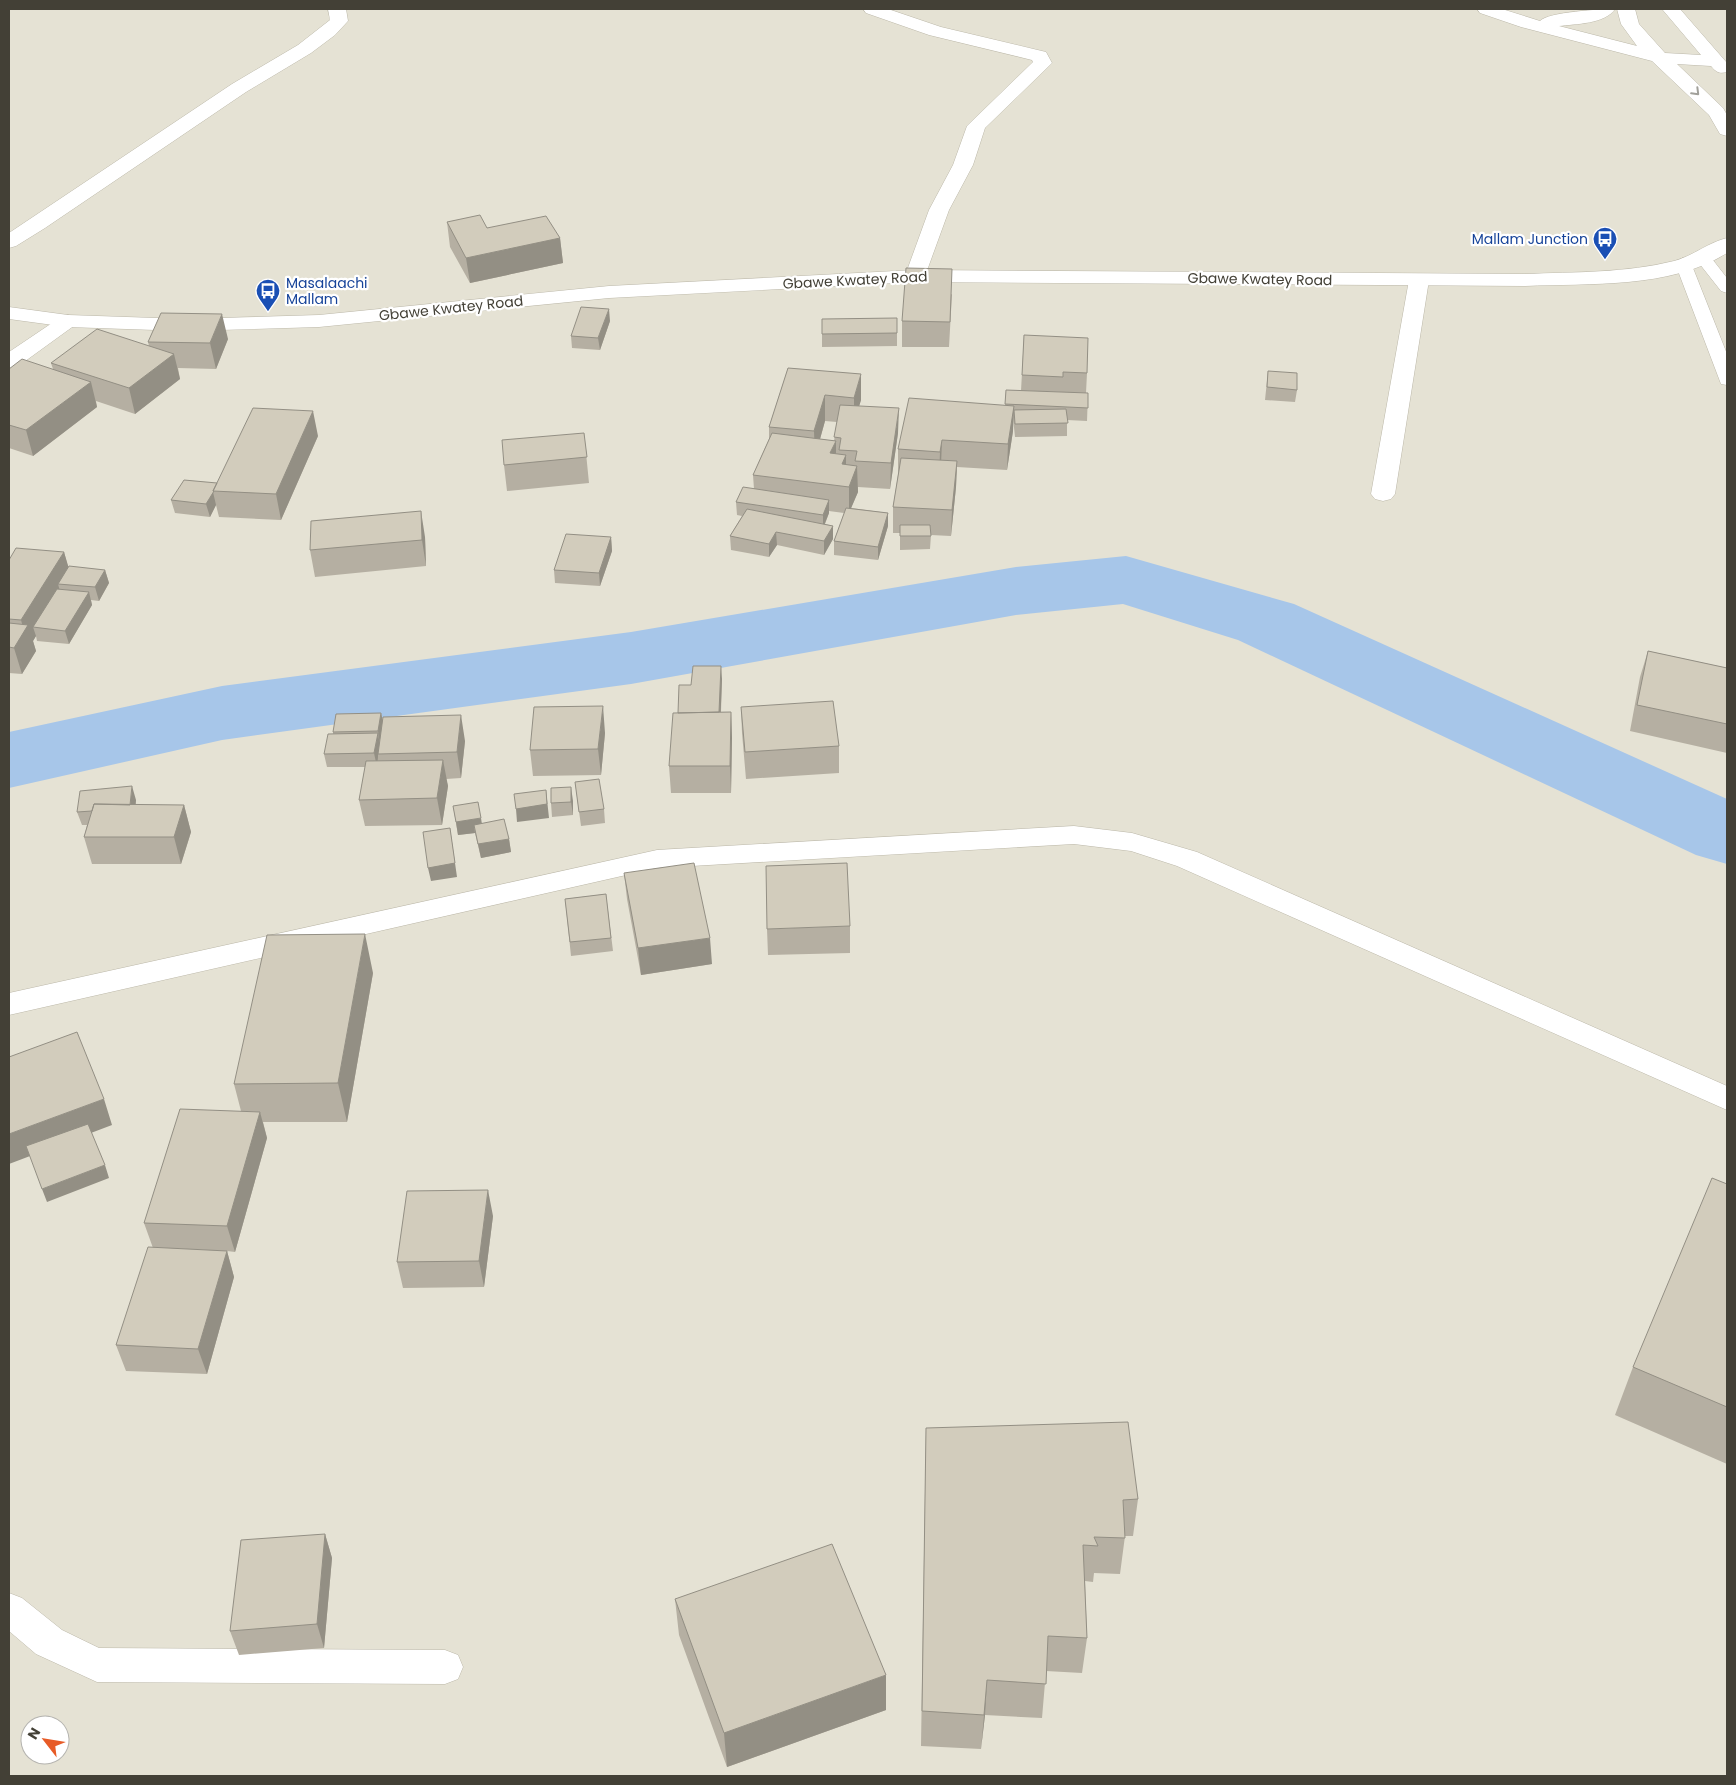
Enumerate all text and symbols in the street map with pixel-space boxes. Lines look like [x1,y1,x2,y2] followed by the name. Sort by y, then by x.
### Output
[1691,87,1700,96] one-way arrow
[1592,226,1618,260] bus stop icon: Mallam Junction
[1472,229,1588,249] place label: Mallam Junction
[782,266,928,294] street label: Gbawe Kwatey Road
[1187,268,1333,290] street label: Gbawe Kwatey Road
[286,273,368,309] place label: Masalaachi Mallam
[255,278,281,312] bus stop icon: Masalaachi Mallam
[378,290,524,326] street label: Gbawe Kwatey Road
[20,1715,70,1765] north arrow
[23,1724,45,1743] text: N

